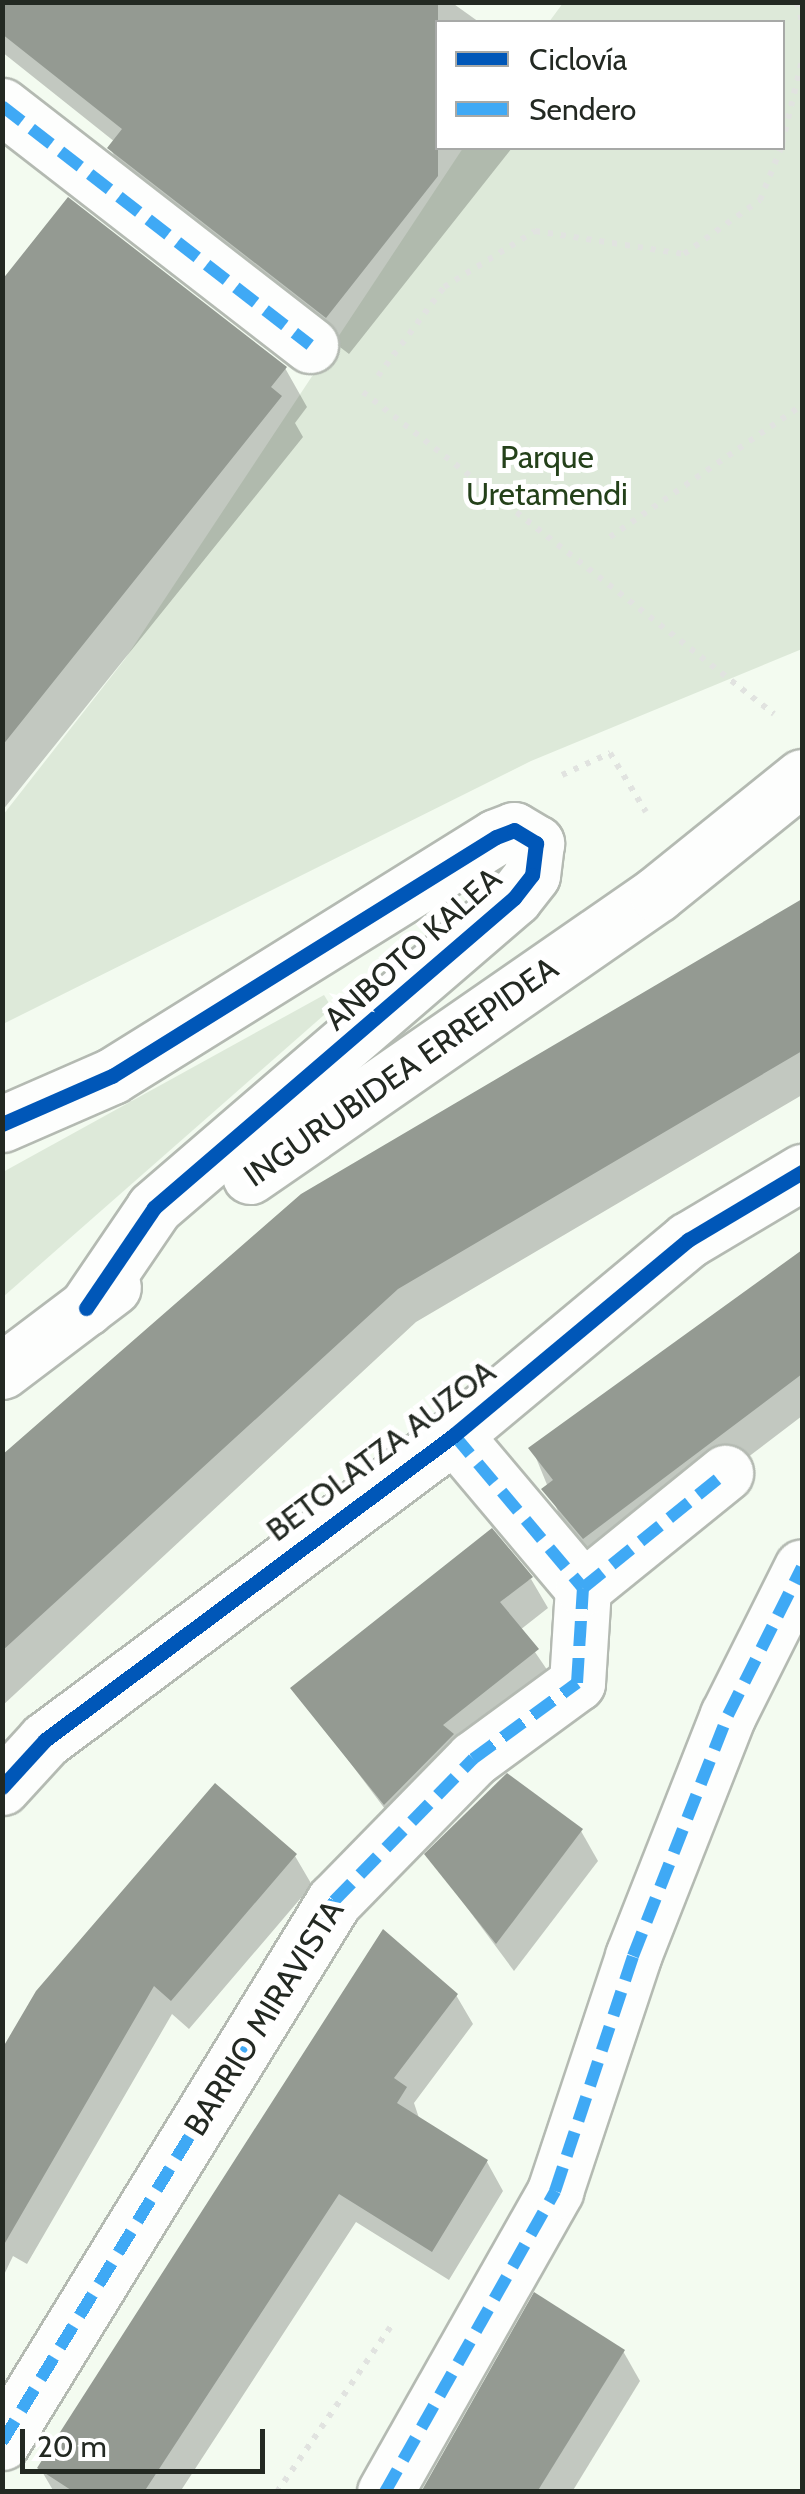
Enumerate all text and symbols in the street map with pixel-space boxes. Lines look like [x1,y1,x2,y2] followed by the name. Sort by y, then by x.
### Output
[435,20,785,150] legend
[529,41,627,78] text: Ciclovía
[529,91,636,128] text: Sendero
[466,439,628,514] park label: Parque Uretamendi
[317,860,509,1038] street label: ANBOTO KALEA
[237,949,565,1195] street label: INGURUBIDEA ERREPIDEA
[259,1352,503,1550] street label: BETOLATZA AUZOA
[176,1893,352,2143] street label: BARRIO MIRAVISTA
[25,2409,270,2471] scale bar
[37,2428,107,2465] text: 20 m

